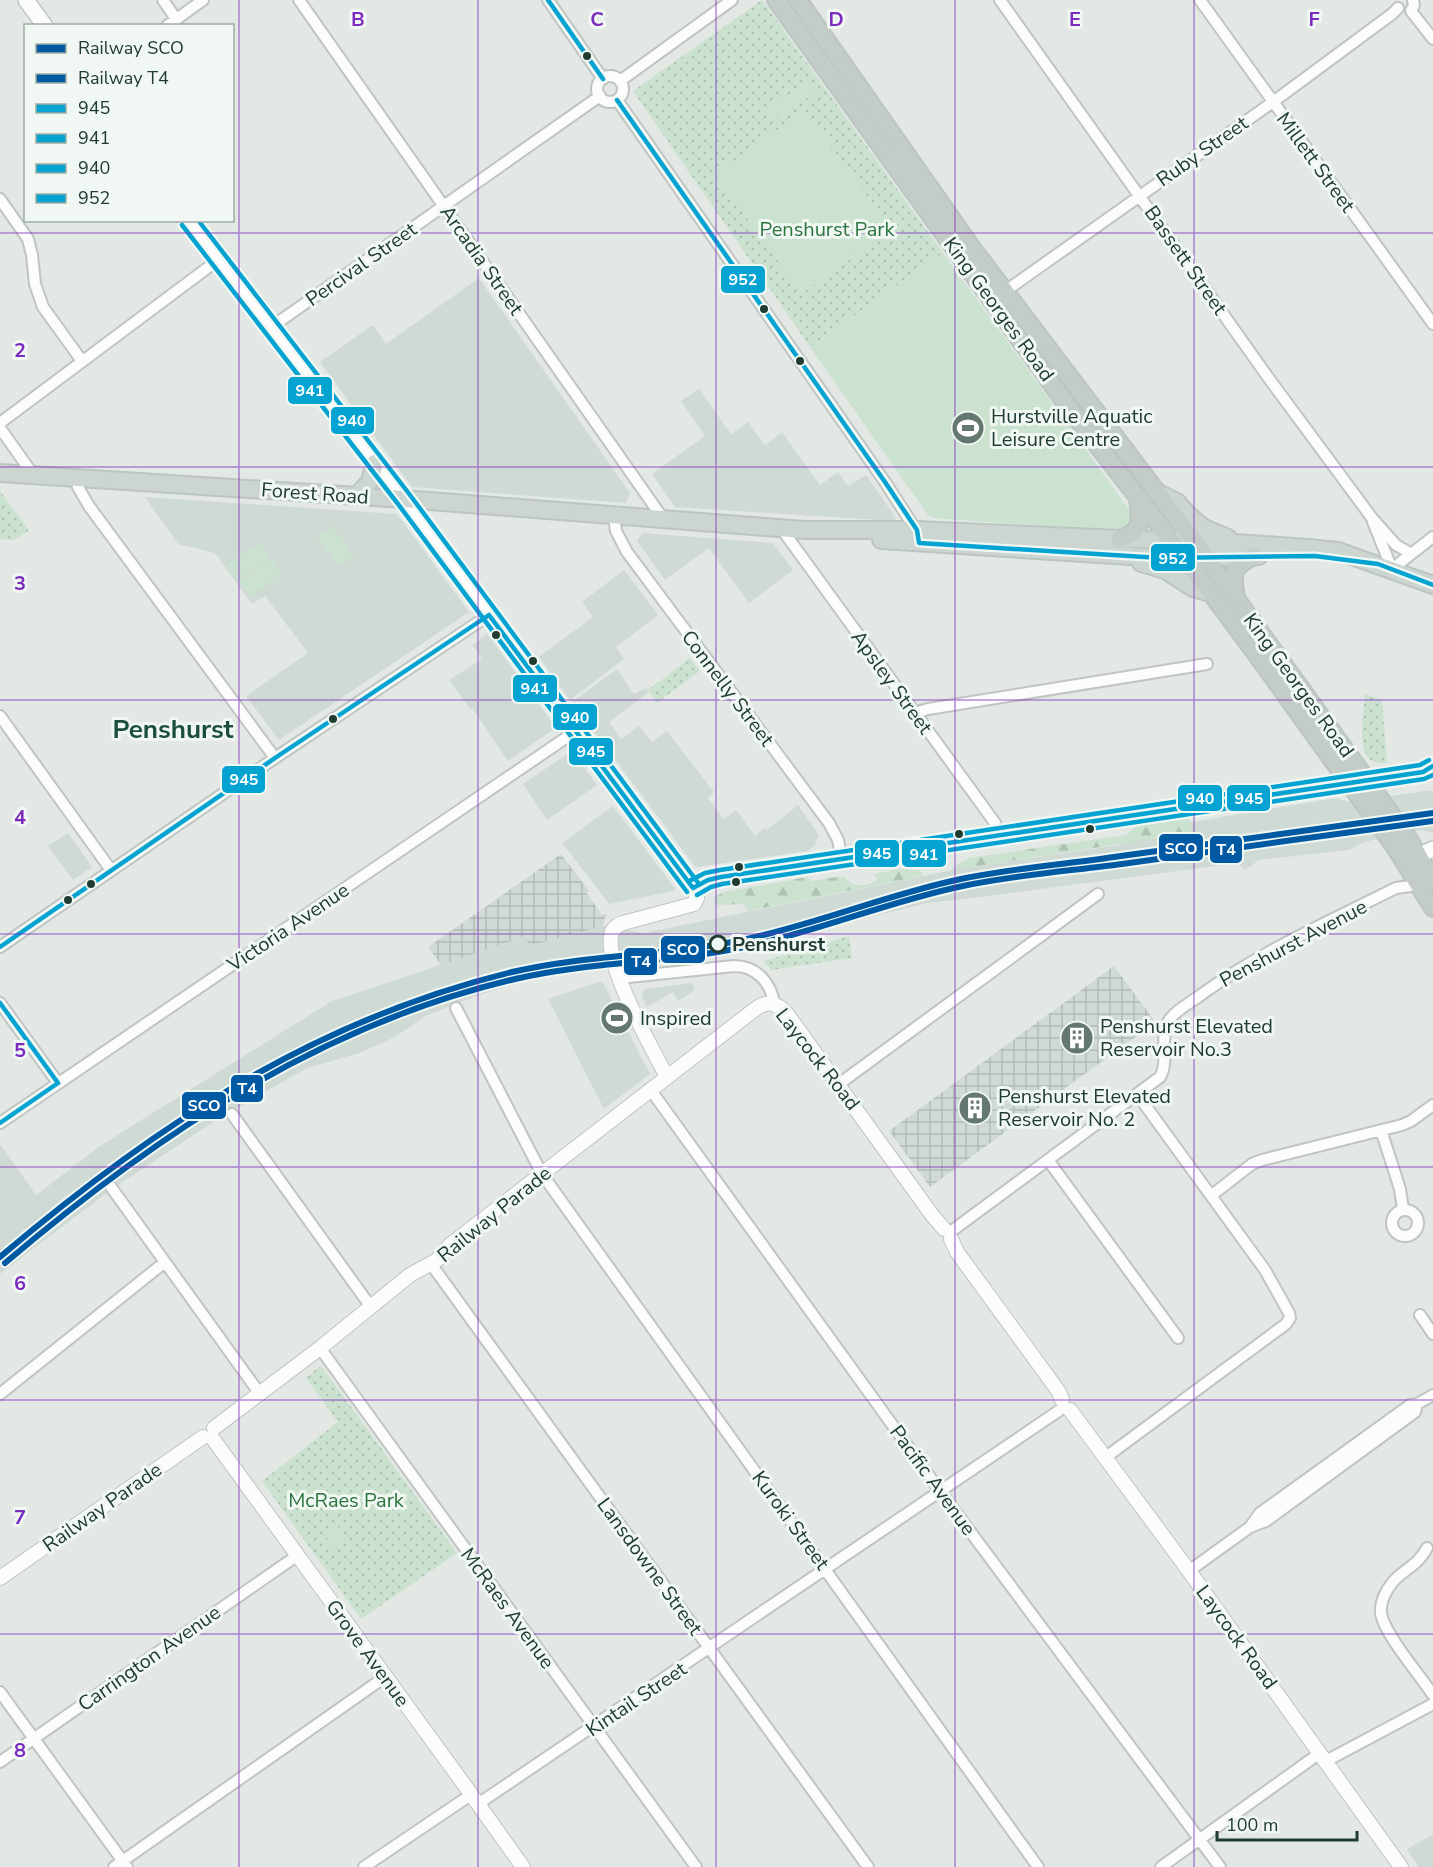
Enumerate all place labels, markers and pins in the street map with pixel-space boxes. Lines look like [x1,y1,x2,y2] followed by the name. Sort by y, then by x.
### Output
[581,50,593,62] unlabelled marker
[758,303,770,315] unlabelled marker
[794,355,806,367] unlabelled marker
[991,403,1152,453] place label: Hurstville Aquatic Leisure Centre
[950,410,986,446] sports icon: Hurstville Aquatic Leisure Centre
[490,629,502,641] unlabelled marker
[527,655,539,667] unlabelled marker
[327,713,339,725] unlabelled marker
[1084,823,1096,835] unlabelled marker
[953,828,965,840] unlabelled marker
[733,861,745,873] unlabelled marker
[730,876,742,888] unlabelled marker
[85,878,97,890] unlabelled marker
[62,894,74,906] unlabelled marker
[732,931,826,958] place label: Penshurst
[709,935,727,953] marker: Penshurst
[599,1000,635,1036] sports icon: Inspired
[640,1005,712,1032] place label: Inspired
[1100,1013,1273,1063] place label: Penshurst Elevated Reservoir No.3
[1059,1020,1095,1056] building icon: Penshurst Elevated Reservoir No.3
[998,1083,1171,1133] place label: Penshurst Elevated Reservoir No. 2
[957,1090,993,1126] building icon: Penshurst Elevated Reservoir No. 2

